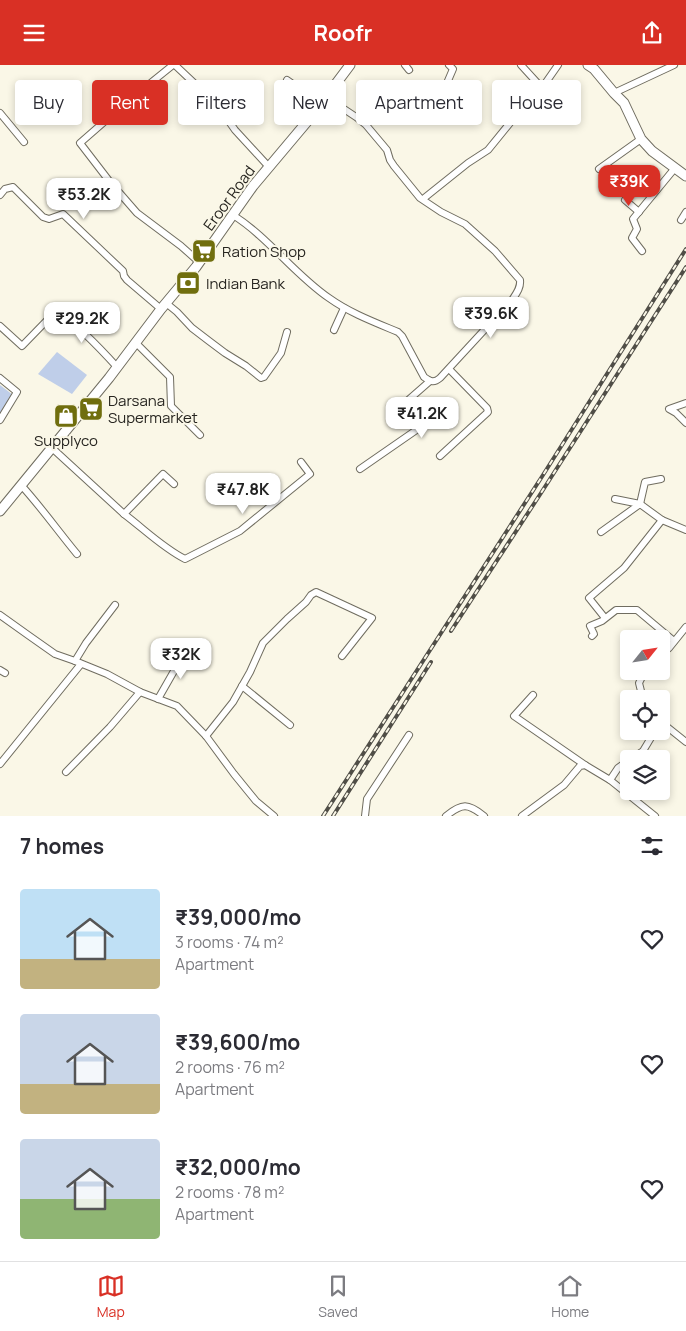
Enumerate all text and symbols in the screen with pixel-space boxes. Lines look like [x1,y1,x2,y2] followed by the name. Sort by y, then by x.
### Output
[314,18,372,48] text: Roofr
[20,19,48,47] icon: menu
[638,19,666,47] icon: share
[15,80,82,125] chip: Buy
[92,80,168,125] chip: Rent
[178,80,264,125] chip: Filters
[274,80,346,125] chip: New
[356,80,482,125] chip: Apartment
[492,80,581,125] chip: House
[198,161,260,235] street label: Eroor Road
[599,165,659,207] pin: ₹39K
[609,170,649,192] text: ₹39K
[43,177,125,220] pin: ₹53.2K
[57,183,111,205] text: ₹53.2K
[191,238,217,264] supermarket icon: Ration Shop
[222,241,306,262] place label: Ration Shop
[175,270,201,296] bank icon: Indian Bank
[206,273,285,294] place label: Indian Bank
[450,297,532,339] pin: ₹39.6K
[41,301,123,344] pin: ₹29.2K
[464,302,518,324] text: ₹39.6K
[55,307,109,329] text: ₹29.2K
[108,390,198,428] place label: Darsana Supermarket
[78,396,104,422] supermarket icon: Darsana Supermarket
[381,397,463,439] pin: ₹41.2K
[397,402,447,424] text: ₹41.2K
[53,403,79,429] shop icon: Supplyco
[34,430,98,451] place label: Supplyco
[202,473,284,515] pin: ₹47.8K
[217,478,269,500] text: ₹47.8K
[620,630,670,680] north arrow
[620,630,670,800] map controls
[151,637,211,680] pin: ₹32K
[161,643,201,665] text: ₹32K
[620,690,670,740] button: locate
[620,750,670,800] button: layers
[20,832,104,860] text: 7 homes
[638,832,666,860] icon: filters
[175,903,301,931] text: ₹39,000/mo
[60,909,120,969] icon: home
[638,925,666,953] icon: heart
[175,931,284,953] text: 3 rooms · 74 m²
[175,953,254,975] text: Apartment
[175,1028,300,1056] text: ₹39,600/mo
[60,1034,120,1094] icon: home
[638,1050,666,1078] icon: heart
[175,1056,285,1078] text: 2 rooms · 76 m²
[175,1078,254,1100] text: Apartment
[175,1153,301,1181] text: ₹32,000/mo
[60,1159,120,1219] icon: home
[638,1175,666,1203] icon: heart
[175,1181,284,1203] text: 2 rooms · 78 m²
[175,1203,254,1225] text: Apartment
[97,1272,125,1321] tab: Map
[318,1272,358,1321] tab: Saved
[551,1272,589,1321] tab: Home

